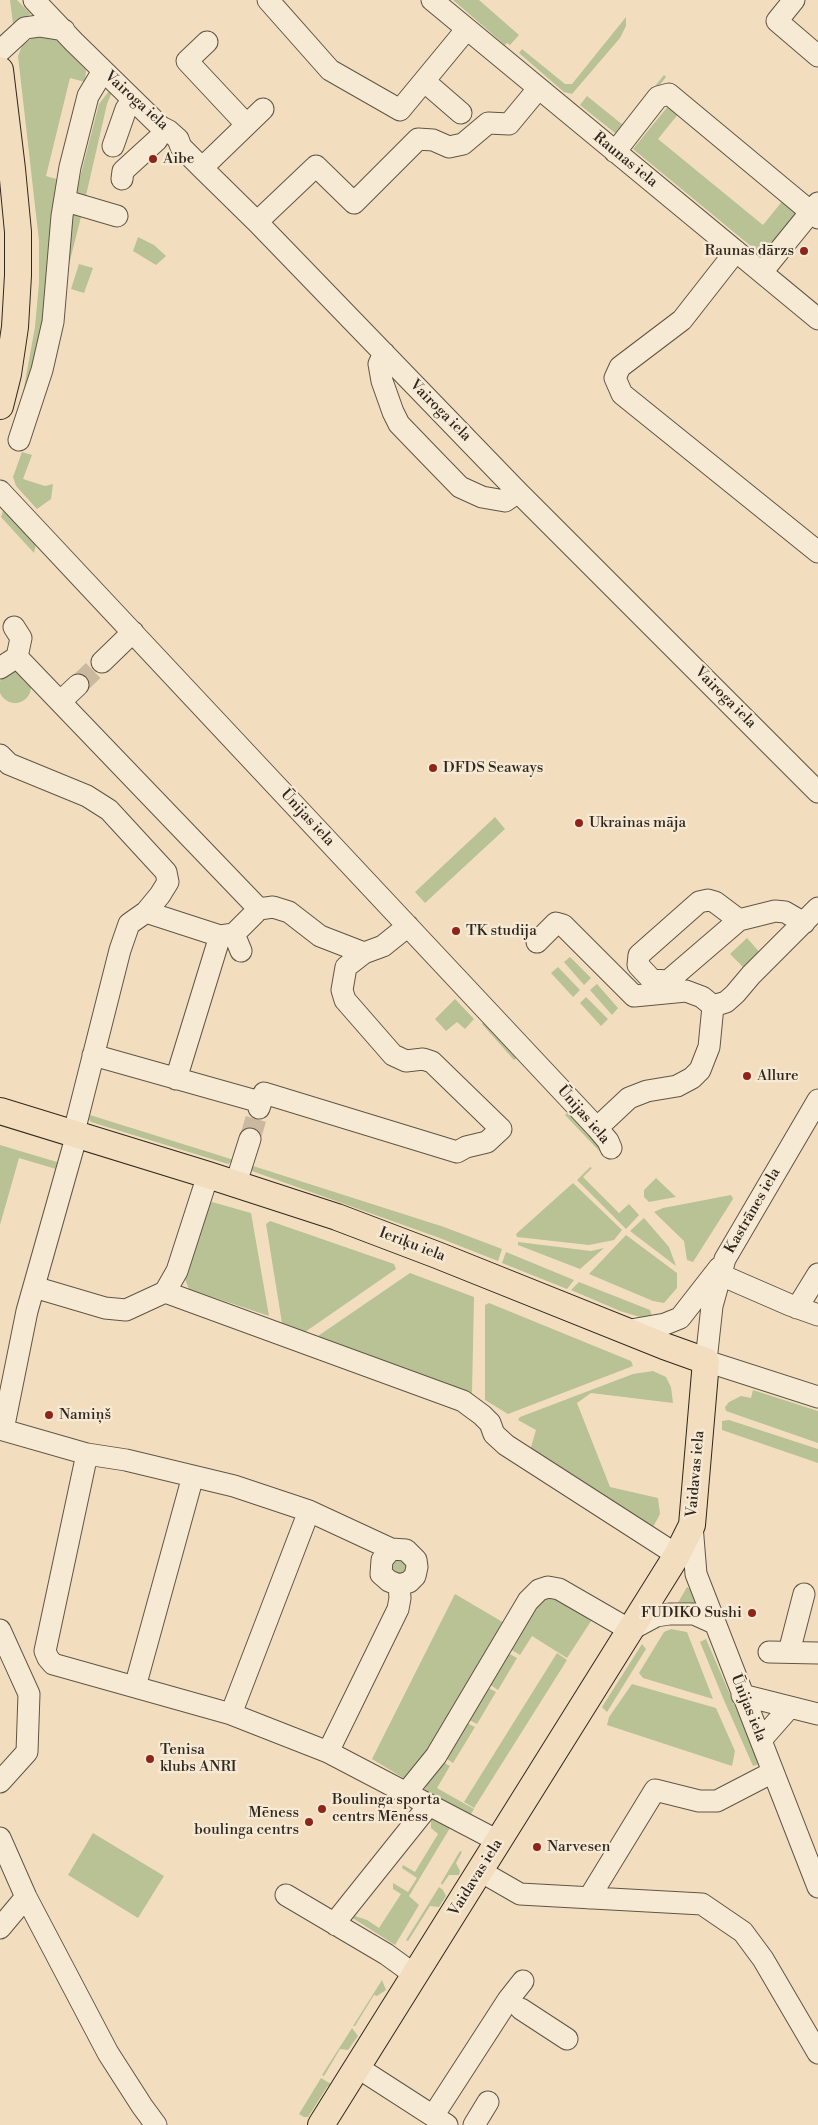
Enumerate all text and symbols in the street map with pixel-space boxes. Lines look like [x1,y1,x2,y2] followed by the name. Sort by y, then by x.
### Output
[100,68,172,134] street label: Vairoga iela
[589,129,661,191] street label: Raunas iela
[163,150,194,168] place label: Aibe
[147,153,159,165] marker: Aibe
[705,242,794,260] place label: Raunas dārzs
[798,245,810,257] marker: Raunas dārzs
[405,376,475,446] street label: Vairoga iela
[690,663,760,733] street label: Vairoga iela
[443,759,543,777] place label: DFDS Seaways
[427,762,439,774] marker: DFDS Seaways
[276,786,338,850] street label: Ūnijas iela
[589,814,686,832] place label: Ukrainas māja
[573,817,585,829] marker: Ukrainas māja
[466,922,537,940] place label: TK studija
[450,925,462,937] marker: TK studija
[757,1067,799,1085] place label: Allure
[741,1070,753,1082] marker: Allure
[553,1082,613,1148] street label: Ūnijas iela
[721,1165,785,1257] street label: Kastrānes iela
[376,1224,448,1266] street label: Ieriķu iela
[59,1406,111,1424] place label: Namiņš
[43,1409,55,1421] marker: Namiņš
[683,1430,709,1518] street label: Vaidavas iela
[641,1604,742,1622] place label: FUDIKO Sushi
[746,1607,758,1619] marker: FUDIKO Sushi
[726,1672,770,1744] street label: Ūnijas iela
[160,1741,237,1776] place label: Tenisa klubs ANRI
[144,1753,156,1765] marker: Tenisa klubs ANRI
[332,1791,440,1826] place label: Boulinga sporta centrs Mēness
[316,1803,328,1815] marker: Boulinga sporta centrs Mēness
[194,1804,299,1839] place label: Mēness boulinga centrs
[303,1816,315,1828] marker: Mēness boulinga centrs
[445,1836,507,1920] street label: Vaidavas iela
[547,1838,610,1856] place label: Narvesen
[531,1841,543,1853] marker: Narvesen

